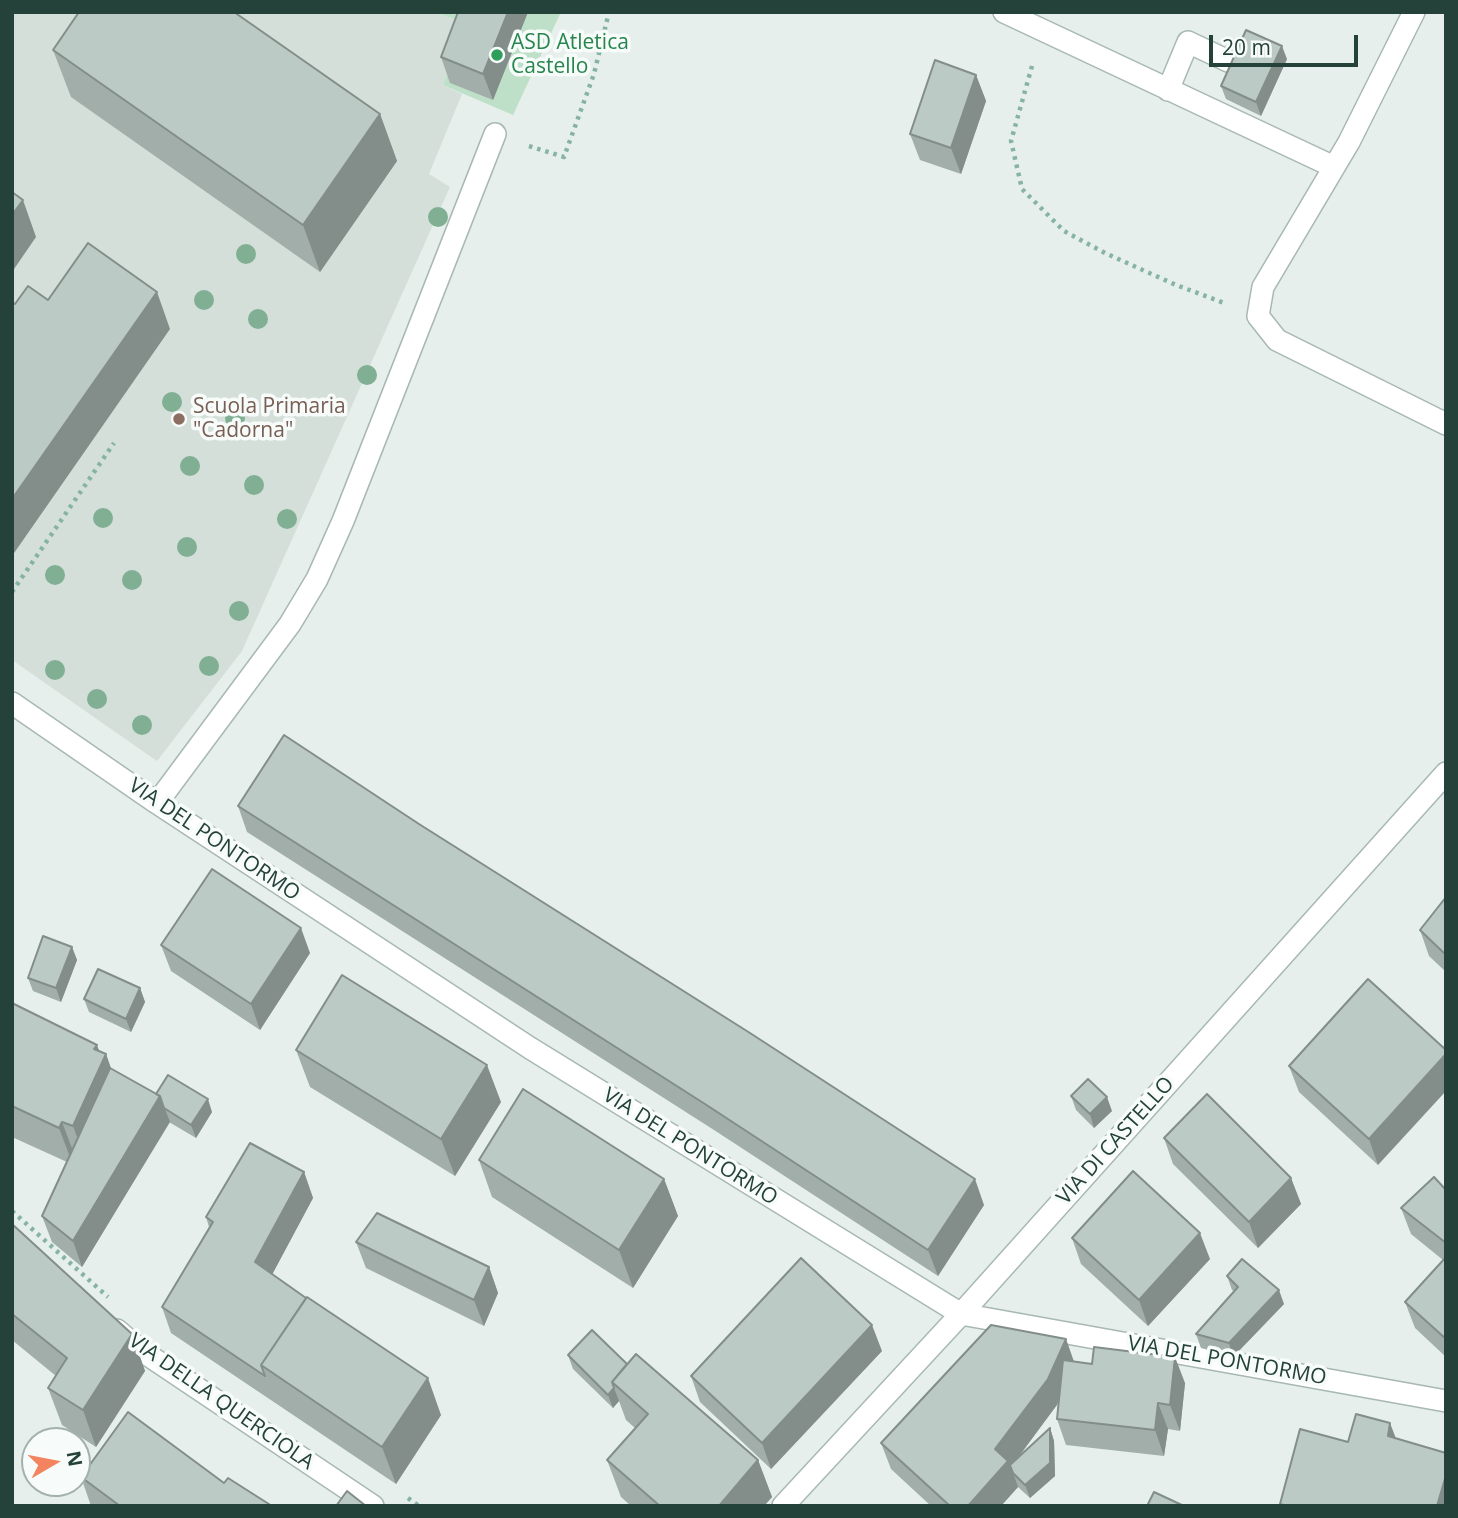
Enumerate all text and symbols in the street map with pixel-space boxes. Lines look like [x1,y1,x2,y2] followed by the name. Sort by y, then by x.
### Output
[1213,21,1362,65] scale bar
[511,30,629,80] place label: ASD Atletica Castello
[1222,33,1271,61] text: 20 m
[489,47,505,63] marker: ASD Atletica Castello
[193,394,346,444] place label: Scuola Primaria "Cadorna"
[171,411,187,427] marker: Scuola Primaria "Cadorna"
[124,773,304,907] street label: VIA DEL PONTORMO
[1052,1072,1180,1210] street label: VIA DI CASTELLO
[598,1083,782,1211] street label: VIA DEL PONTORMO
[123,1328,319,1476] street label: VIA DELLA QUERCIOLA
[1126,1331,1328,1391] street label: VIA DEL PONTORMO
[21,1427,91,1497] north arrow
[61,1449,89,1469] text: N

